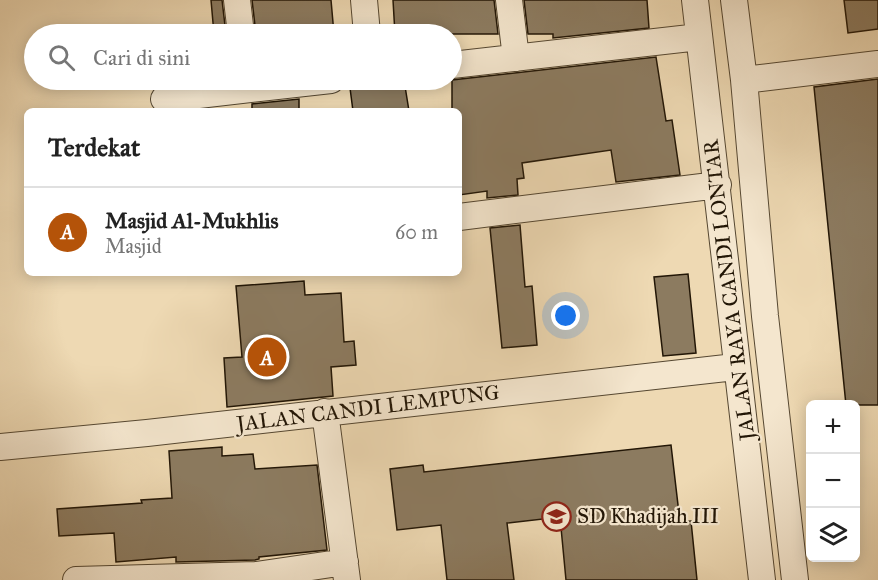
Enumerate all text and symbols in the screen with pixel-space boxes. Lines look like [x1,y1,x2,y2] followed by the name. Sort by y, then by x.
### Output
[24,24,462,90] search box
[45,41,78,74] icon: search
[93,44,190,71] text: Cari di sini
[48,131,140,163] text: Terdekat
[697,137,761,444] street label: JALAN RAYA CANDI LONTAR
[105,207,279,234] text: Masjid Al-Mukhlis
[61,220,74,244] text: A
[395,220,438,244] text: 60 m
[105,234,162,258] text: Masjid
[551,301,580,330] your location
[248,334,286,380] pin: A
[233,379,501,437] street label: JALAN CANDI LEMPUNG
[806,400,860,562] map controls
[806,400,860,454] button: +
[806,454,860,508] button: −
[540,500,572,532] school or university icon: SD Khadijah III
[577,503,719,529] place label: SD Khadijah III
[806,508,860,562] button: layers

